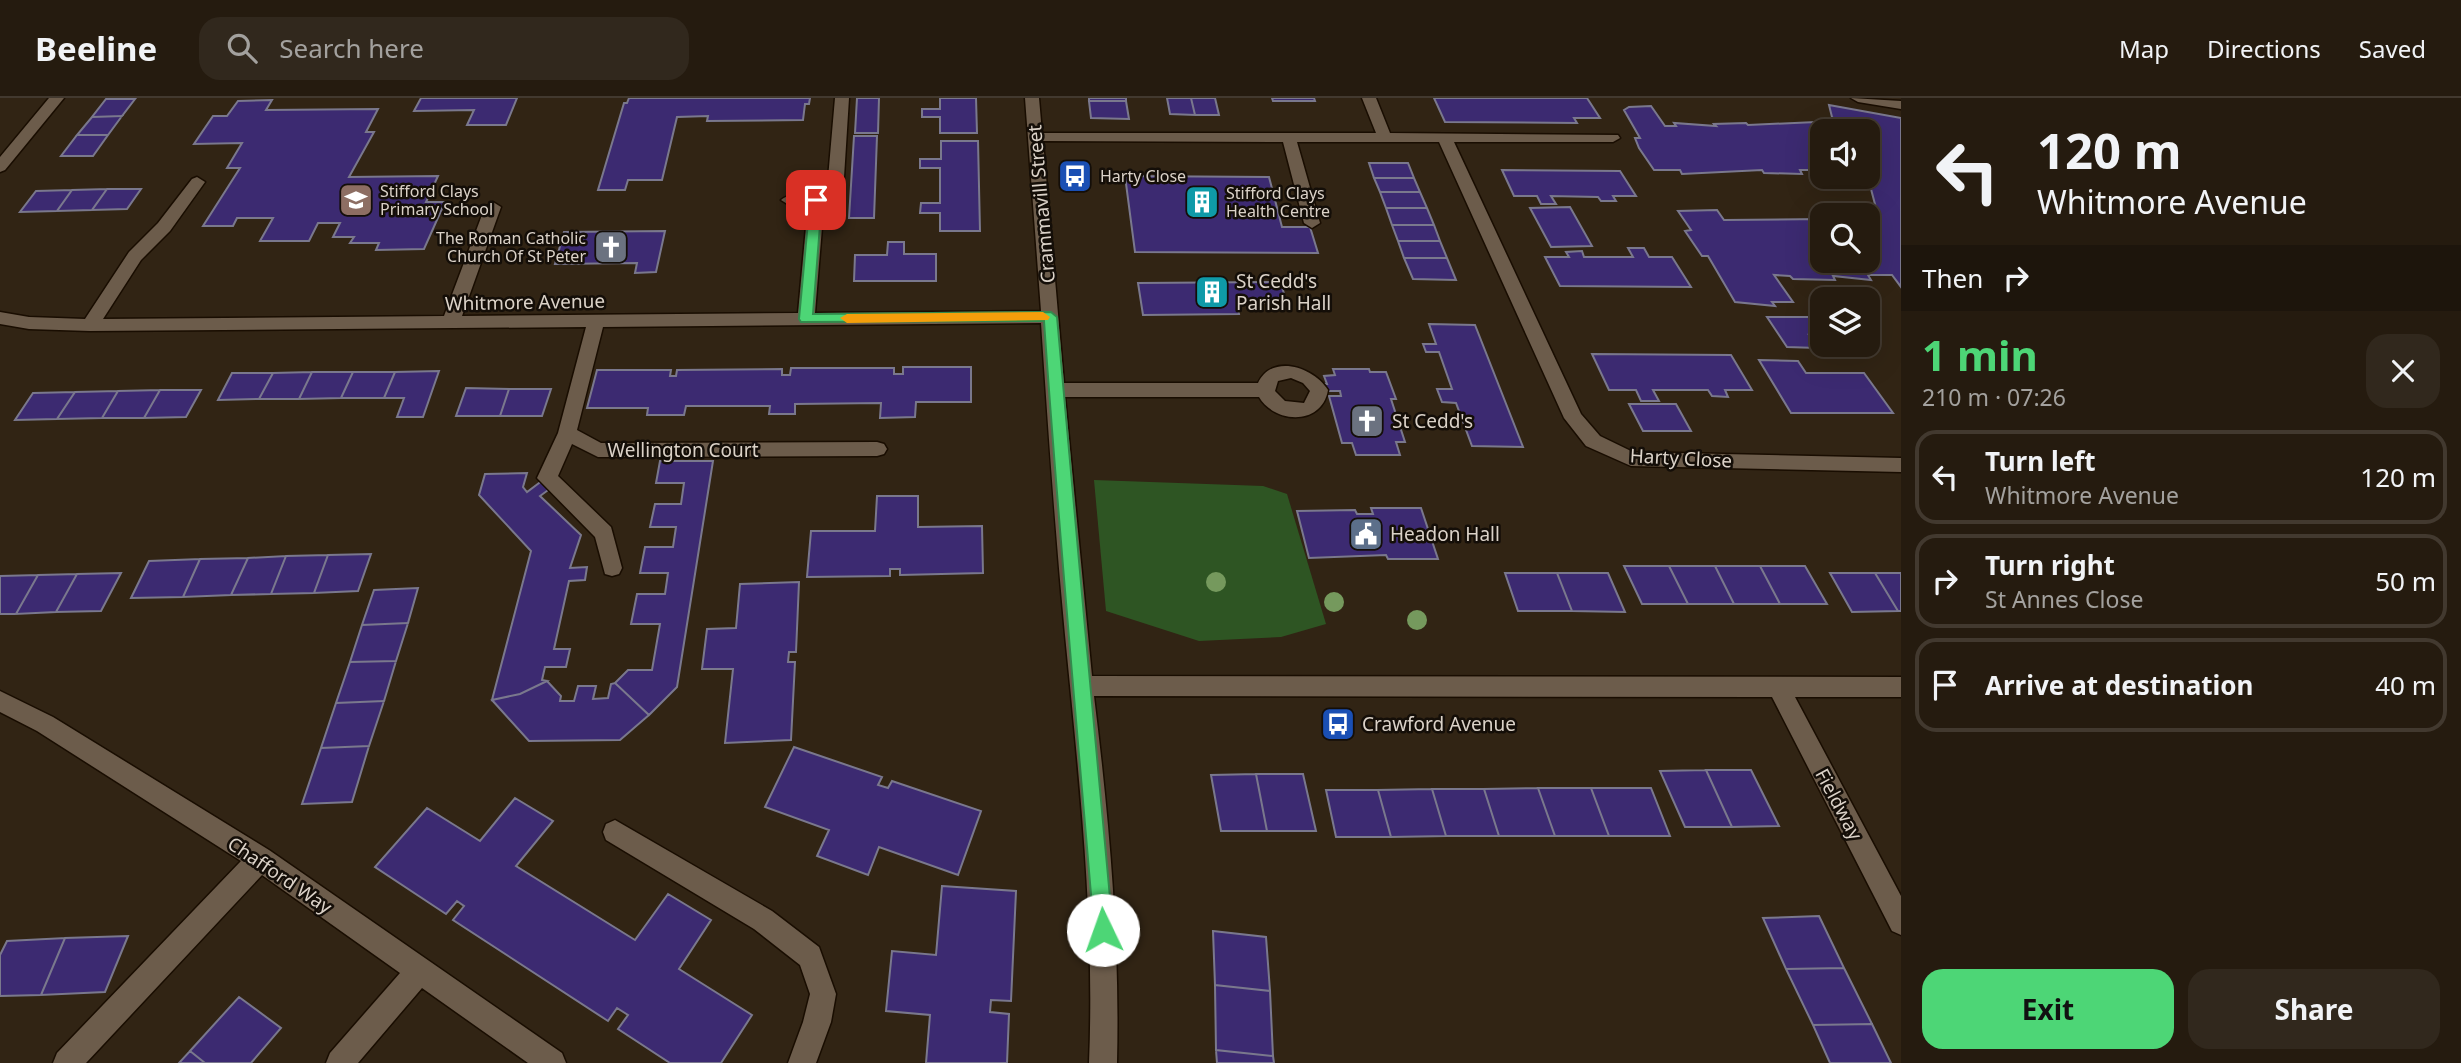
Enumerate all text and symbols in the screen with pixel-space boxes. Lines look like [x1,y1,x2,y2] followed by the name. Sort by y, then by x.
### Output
[199,17,689,80] search box
[35,26,157,71] text: Beeline
[223,29,261,67] icon: search
[279,30,424,66] text: Search here
[2119,32,2169,65] text: Map
[2207,32,2321,65] text: Directions
[2359,32,2426,65] text: Saved
[2037,117,2182,183] text: 120 m
[1810,119,1880,357] map controls
[1810,119,1880,189] button: sound
[1021,124,1061,284] street label: Crammavill Street
[1922,126,2013,217] icon: left
[1056,157,1094,195] bus stop icon: Harty Close
[1100,165,1186,187] place label: Harty Close
[786,170,846,230] pin
[380,180,493,220] place label: Stifford Clays Primary School
[2037,180,2307,223] text: Whitmore Avenue
[337,181,375,219] school or university icon: Stifford Clays Primary School
[797,181,835,219] icon: arrive
[1226,182,1330,222] place label: Stifford Clays Health Centre
[1183,183,1221,221] building icon: Stifford Clays Health Centre
[1810,203,1880,273] button: search
[436,227,586,267] place label: The Roman Catholic Church Of St Peter
[592,228,630,266] church icon: The Roman Catholic Church Of St Peter
[1997,259,2035,297] icon: right
[1922,260,1983,296] text: Then
[1236,268,1331,316] place label: St Cedd's Parish Hall
[1193,273,1231,311] building icon: St Cedd's Parish Hall
[1810,287,1880,357] button: layers
[445,288,605,316] street label: Whitmore Avenue
[1922,326,2038,383] text: 1 min
[2366,334,2440,408] button: close
[1922,381,2066,413] text: 210 m · 07:26
[1348,402,1386,440] church icon: St Cedd's
[1392,408,1473,434] place label: St Cedd's
[607,437,759,463] street label: Wellington Court
[1629,442,1733,474] street label: Harty Close
[1985,443,2096,479] text: Turn left
[1926,458,1964,496] icon: left
[2360,459,2436,495] text: 120 m
[1985,479,2179,511] text: Whitmore Avenue
[1347,515,1385,553] public building icon: Headon Hall
[1390,521,1500,547] place label: Headon Hall
[1985,547,2115,583] text: Turn right
[1926,562,1964,600] icon: right
[2375,563,2436,599] text: 50 m
[1985,583,2143,615] text: St Annes Close
[1926,666,1964,704] icon: arrive
[1985,667,2254,703] text: Arrive at destination
[2375,667,2436,703] text: 40 m
[1319,705,1357,743] bus stop icon: Crawford Avenue
[1362,711,1516,737] place label: Crawford Avenue
[1809,764,1869,845] street label: Fieldway
[223,830,338,920] street label: Chafford Way
[1066,893,1140,967] position arrow
[1922,969,2174,1049] button: Exit
[2188,969,2440,1049] button: Share

